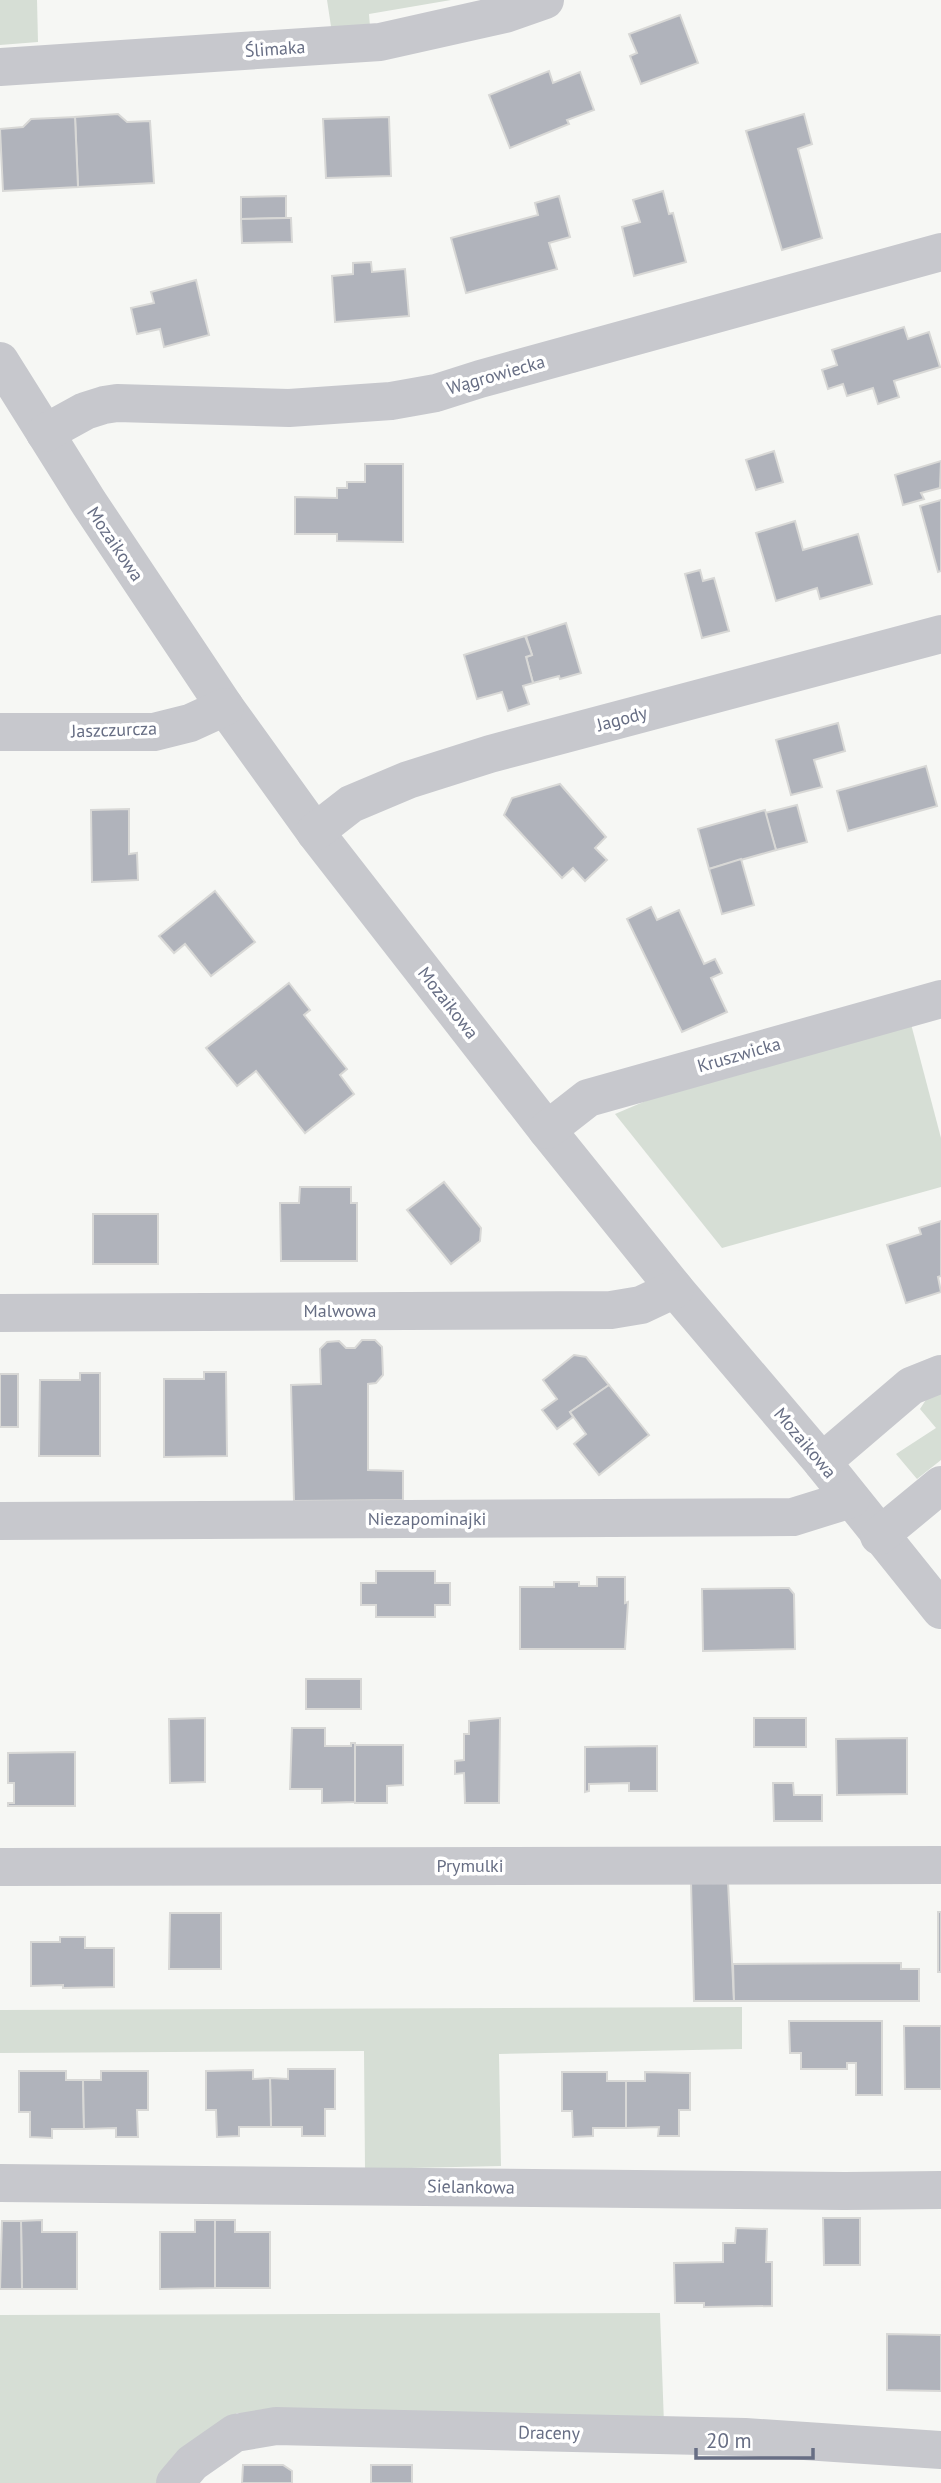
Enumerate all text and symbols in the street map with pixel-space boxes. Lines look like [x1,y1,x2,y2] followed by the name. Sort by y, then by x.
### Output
[244,35,306,62] street label: Ślimaka
[444,350,548,399] street label: Wągrowiecka
[82,502,149,586] street label: Mozaikowa
[593,701,650,737] street label: Jagody
[70,717,157,743] street label: Jaszczurcza
[413,962,484,1043] street label: Mozaikowa
[695,1032,783,1077] street label: Kruszwicka
[303,1299,377,1322] street label: Malwowa
[769,1403,842,1483] street label: Mozaikowa
[368,1507,486,1530] street label: Niezapominajki
[437,1854,503,1877] street label: Prymulki
[427,2174,515,2199] street label: Sielankowa
[696,2416,813,2460] scale bar
[518,2420,581,2445] street label: Draceny
[706,2427,752,2454] text: 20 m

